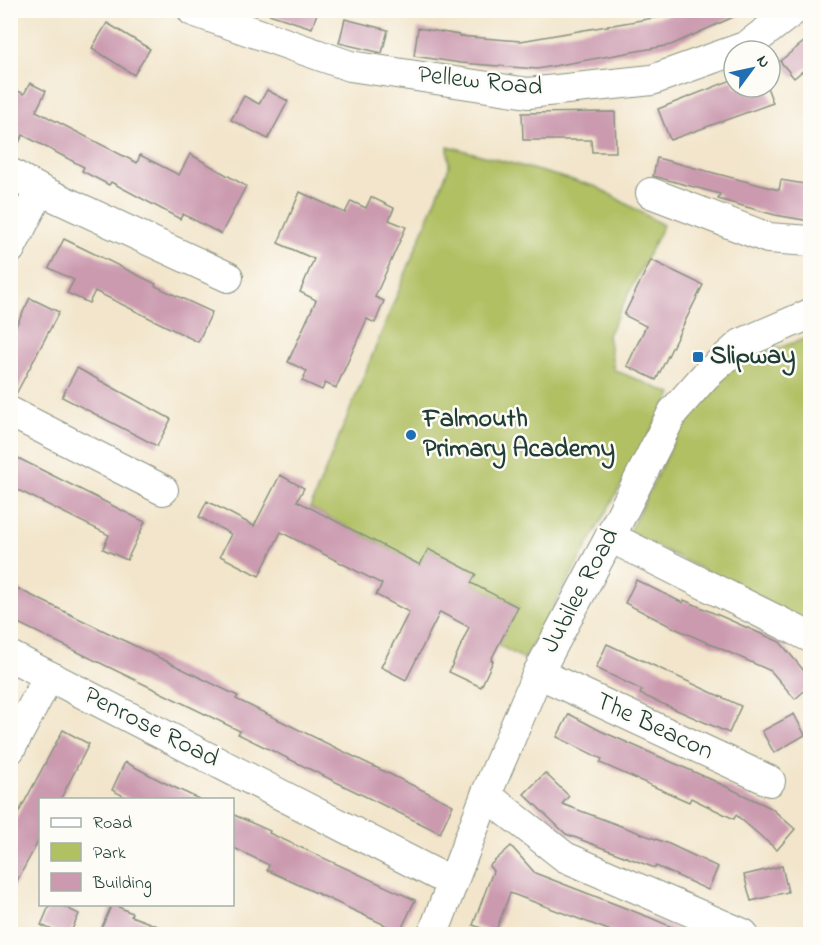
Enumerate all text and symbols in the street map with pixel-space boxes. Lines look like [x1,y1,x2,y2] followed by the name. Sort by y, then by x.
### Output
[722,39,782,99] north arrow
[750,51,776,73] text: N
[416,57,545,108] street label: Pellew Road
[710,338,795,376] place label: Slipway
[691,350,705,364] marker: Slipway
[421,401,615,469] place label: Falmouth Primary Academy
[404,428,418,442] marker: Falmouth Primary Academy
[532,521,630,660] street label: Jubilee Road
[77,678,226,779] street label: Penrose Road
[589,683,719,771] street label: The Beacon
[39,798,234,906] legend
[93,811,132,837] text: Road
[93,841,126,867] text: Park
[92,871,152,898] text: Building

